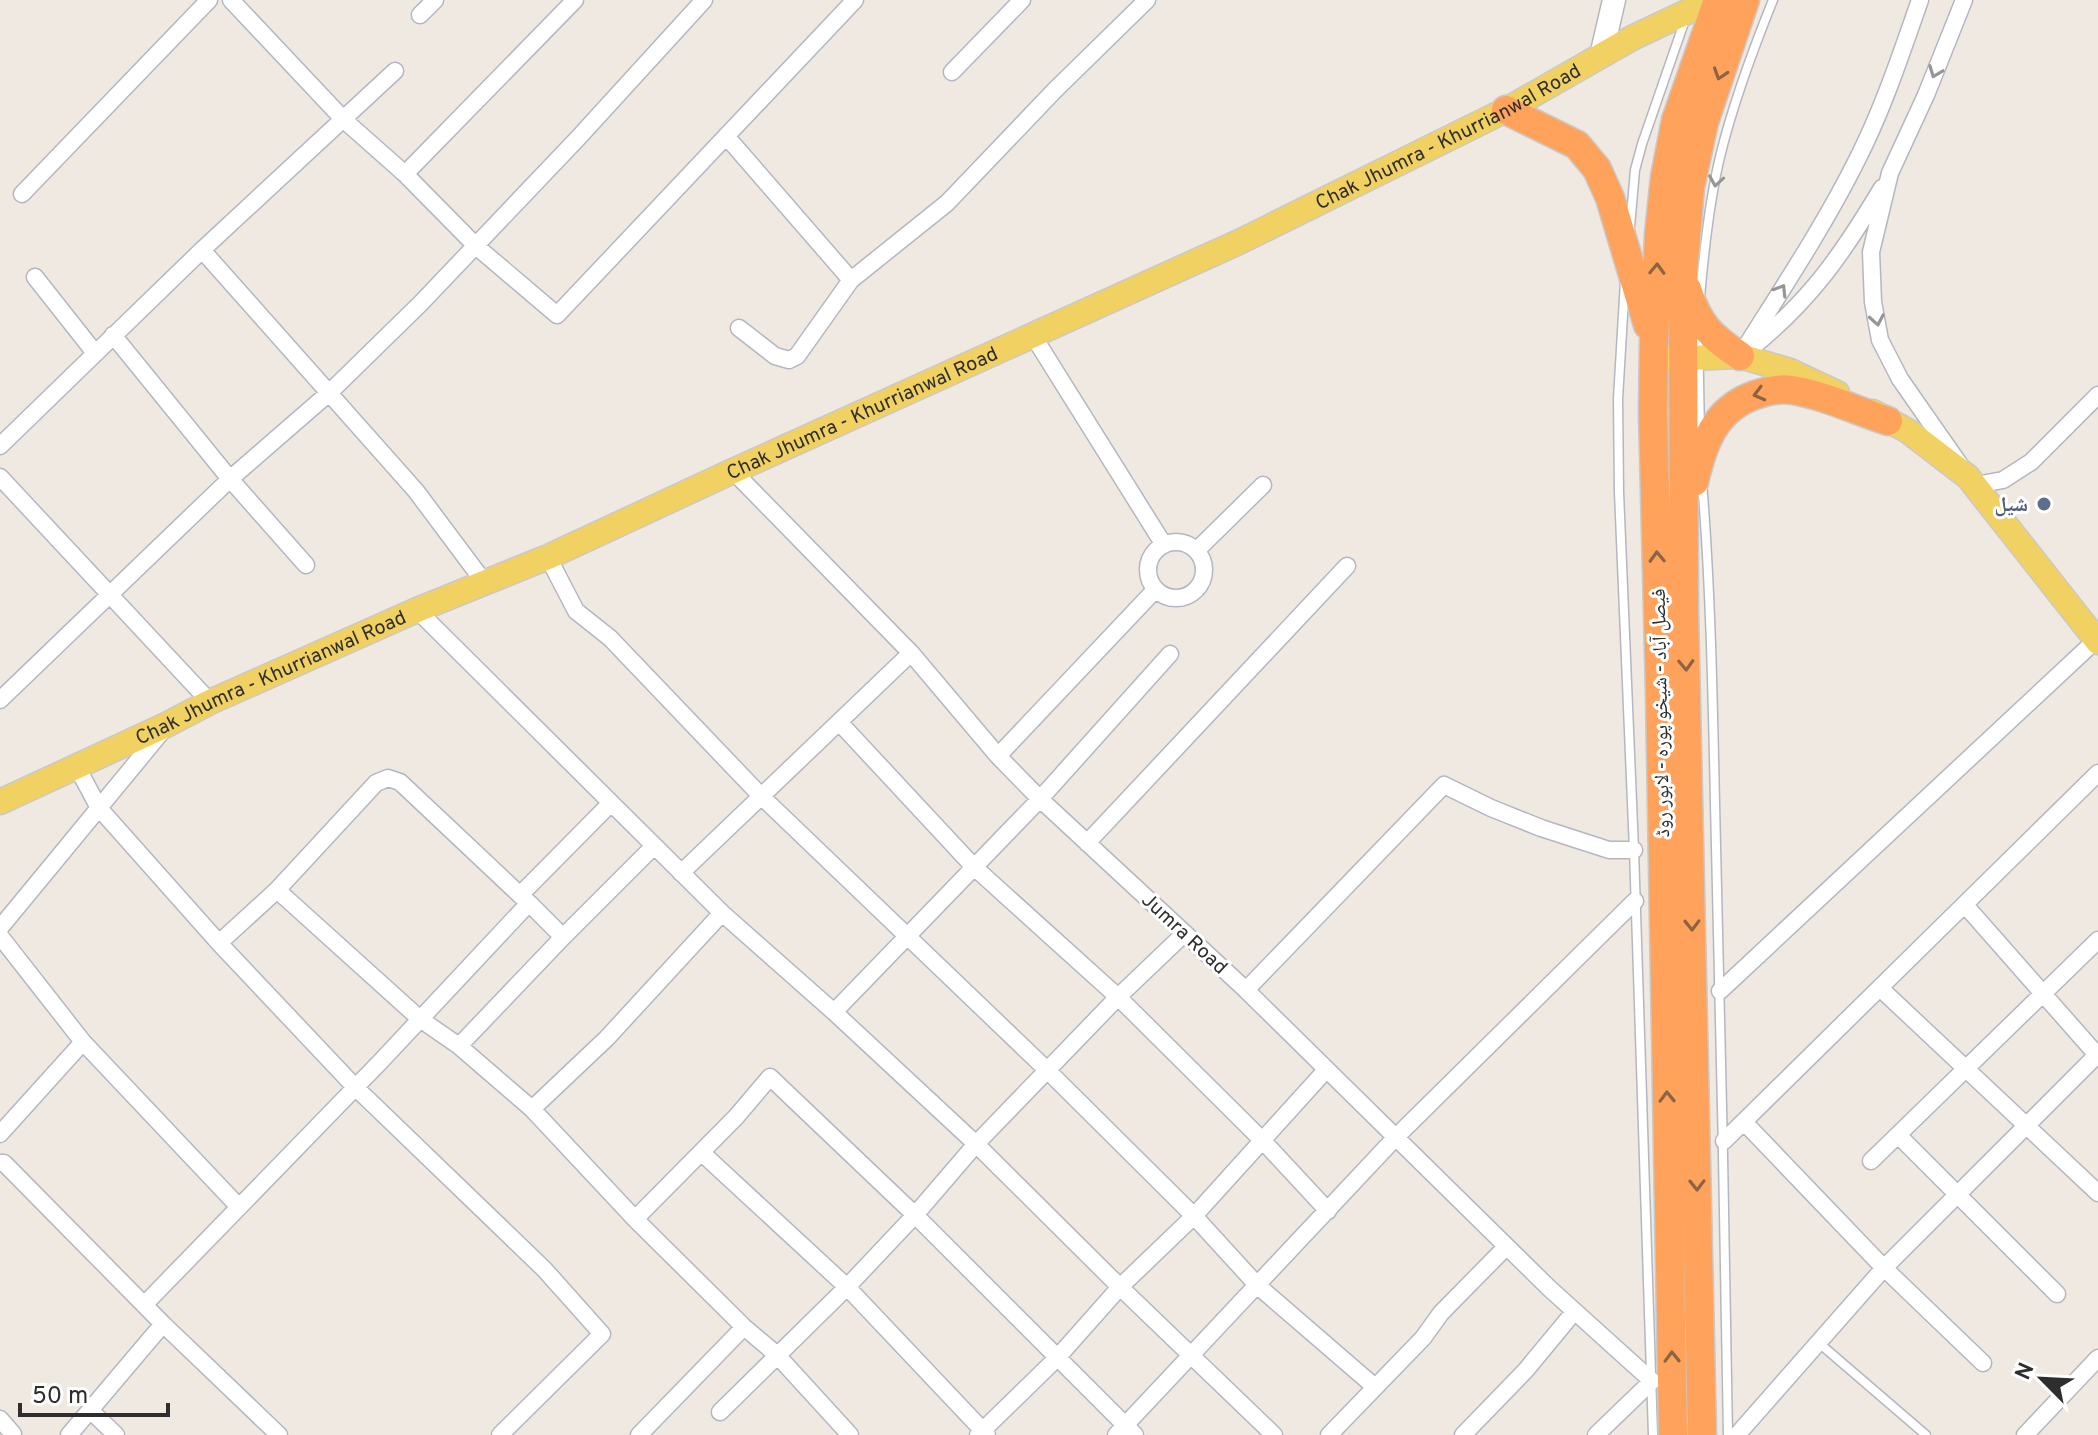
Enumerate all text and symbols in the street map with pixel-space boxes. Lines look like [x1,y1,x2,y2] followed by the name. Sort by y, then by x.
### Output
[1312,59,1586,217] street label: Chak Jhumra - Khurrianwal Road
[1928,64,1945,78] one-way arrow
[1713,66,1729,80] one-way arrow
[1708,174,1725,188] one-way arrow
[1649,262,1666,275] one-way arrow
[1772,284,1787,299] one-way arrow
[1867,313,1884,327] one-way arrow
[723,342,1003,487] street label: Chak Jhumra - Khurrianwal Road
[1753,385,1767,402] one-way arrow
[1994,493,2028,519] place label: شیل
[2035,495,2053,513] marker: شیل
[1648,550,1665,563] one-way arrow
[1647,588,1677,838] street label: فیصل آباد - شیخو پورہ - لاہور روڈ
[132,605,411,752] street label: Chak Jhumra - Khurrianwal Road
[1677,659,1694,672] one-way arrow
[1135,888,1232,981] street label: Jumra Road
[1683,919,1700,932] one-way arrow
[1659,1090,1676,1103] one-way arrow
[1688,1179,1706,1192] one-way arrow
[2002,1339,2082,1419] north arrow
[1663,1350,1681,1363] one-way arrow
[2010,1359,2042,1385] text: N
[20,1367,168,1417] scale bar
[32,1382,88,1412] text: 50 m

